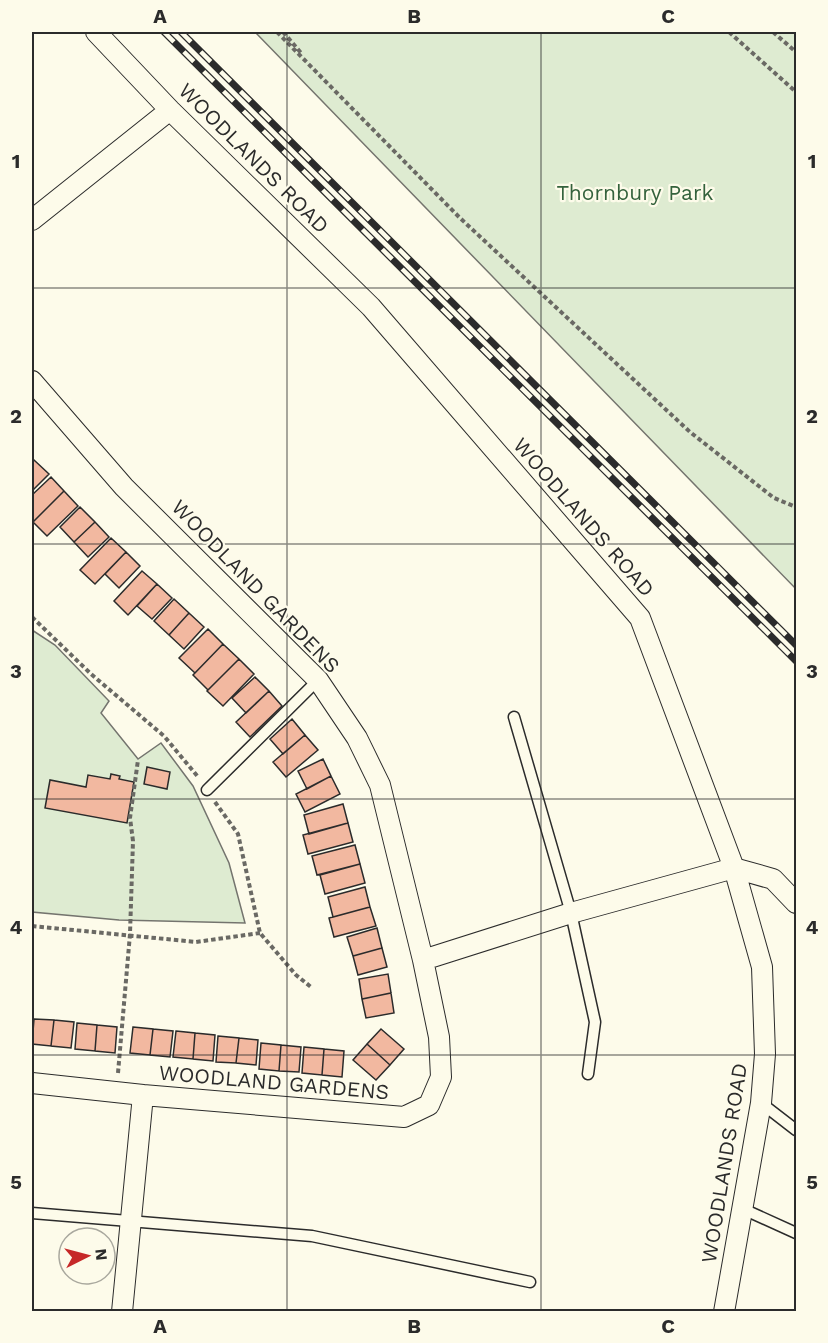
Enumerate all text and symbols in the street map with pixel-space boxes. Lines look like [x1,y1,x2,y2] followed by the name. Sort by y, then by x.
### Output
[153,4,167,28] text: A
[407,4,421,28] text: B
[661,4,675,28] text: C
[174,78,334,238] street label: WOODLANDS ROAD
[12,149,20,173] text: 1
[808,149,816,173] text: 1
[557,180,713,205] park label: Thornbury Park
[10,404,22,428] text: 2
[806,404,818,428] text: 2
[508,432,660,602] street label: WOODLANDS ROAD
[167,494,345,678] street label: WOODLAND GARDENS
[10,659,22,683] text: 3
[806,659,818,683] text: 3
[10,915,23,939] text: 4
[806,915,819,939] text: 4
[158,1059,390,1105] street label: WOODLAND GARDENS
[696,1061,752,1265] street label: WOODLANDS ROAD
[10,1170,22,1194] text: 5
[806,1170,818,1194] text: 5
[57,1226,117,1286] north arrow
[91,1248,111,1261] text: N
[153,1314,167,1338] text: A
[407,1314,421,1338] text: B
[661,1314,675,1338] text: C

